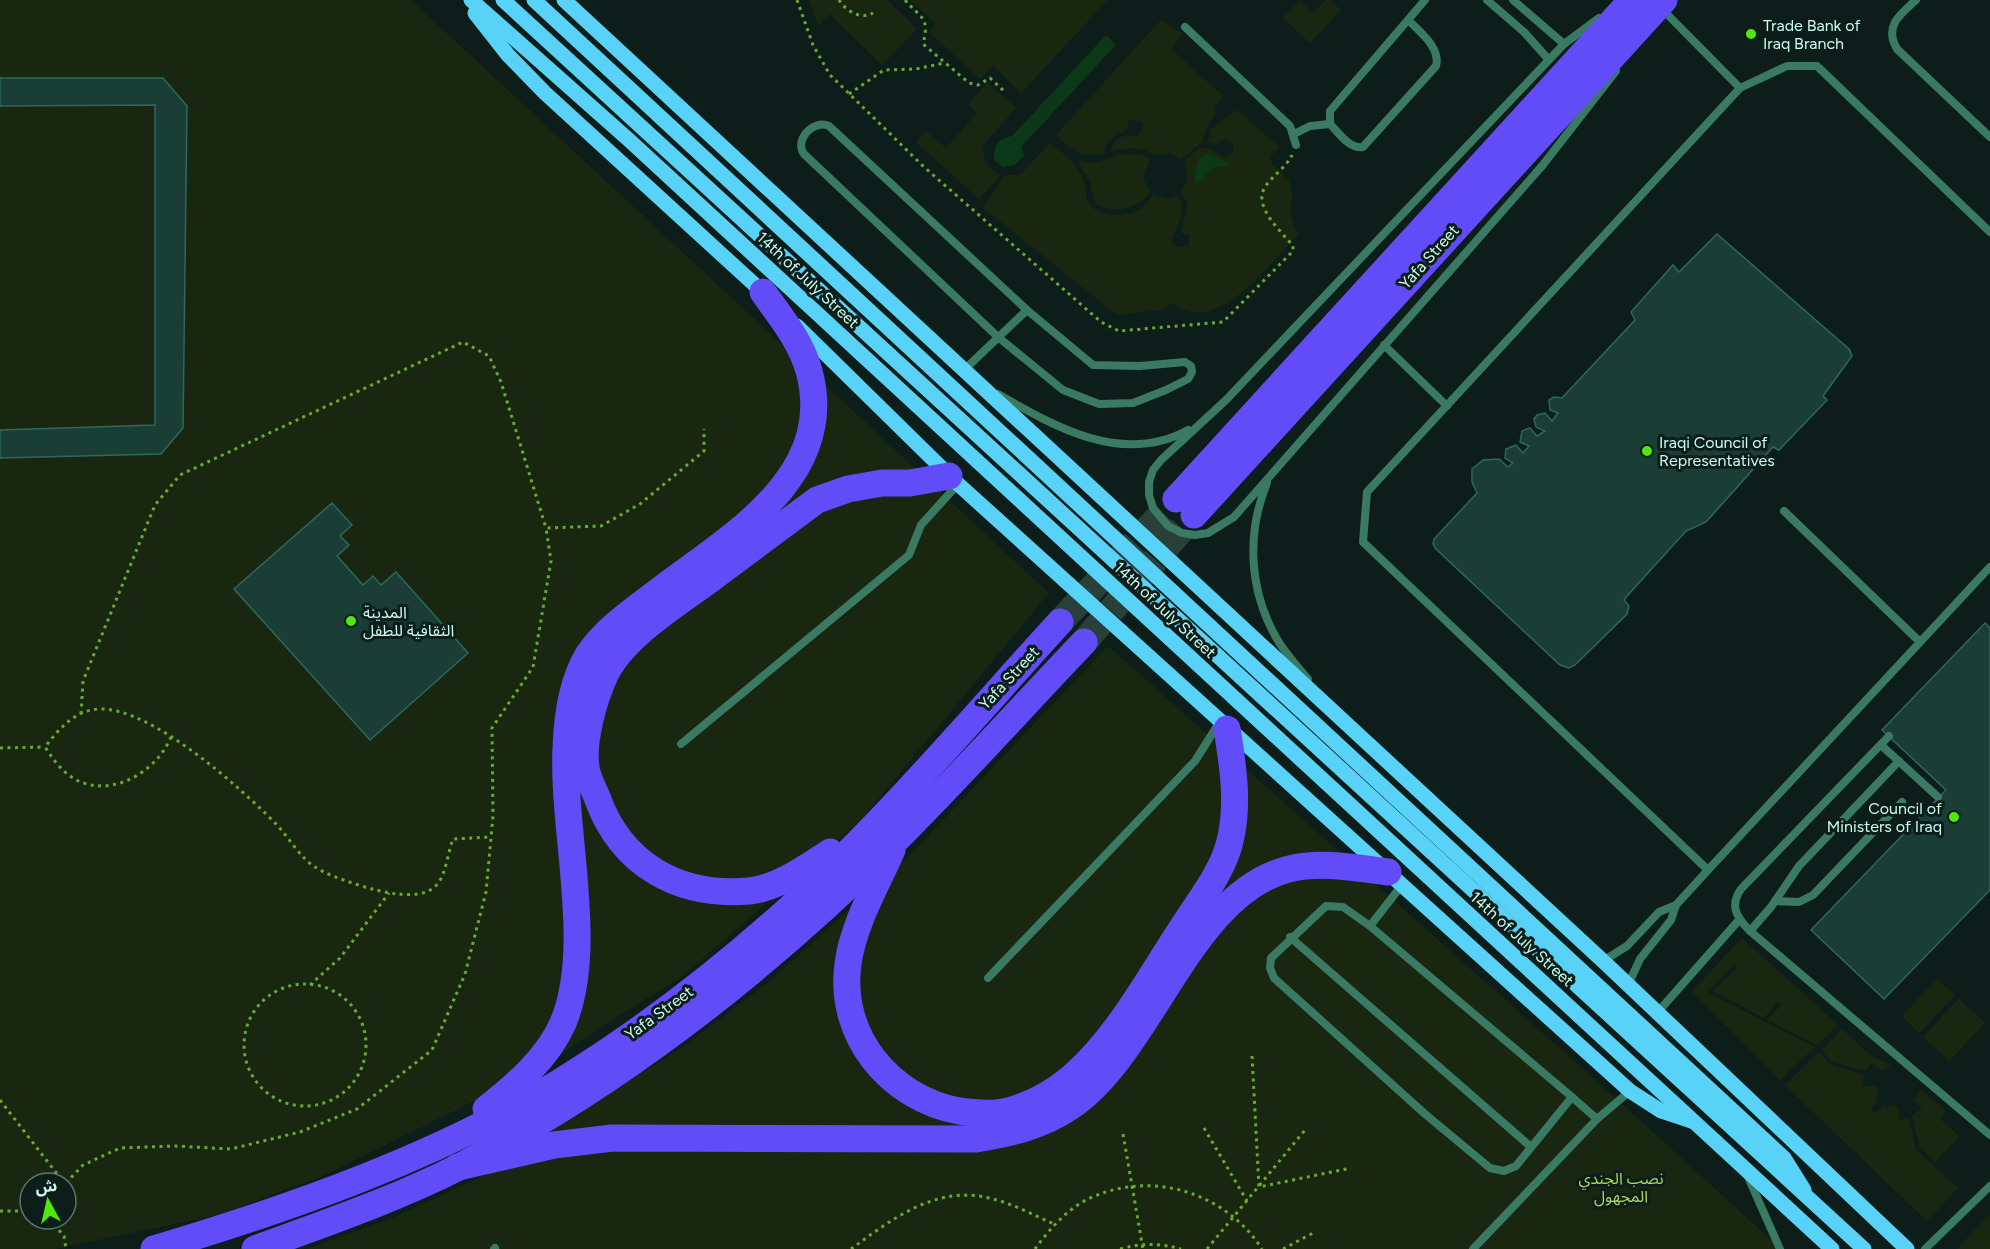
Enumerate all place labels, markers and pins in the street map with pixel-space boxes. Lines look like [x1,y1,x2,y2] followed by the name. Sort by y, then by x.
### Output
[1763,16,1861,53] place label: Trade Bank of Iraq Branch
[1744,27,1758,41] marker: Trade Bank of Iraq Branch
[1659,433,1775,470] place label: Iraqi Council of Representatives
[1640,444,1654,458] marker: Iraqi Council of Representatives
[363,603,454,640] place label: المدينة الثقافية للطفل
[344,614,358,628] marker: المدينة الثقافية للطفل
[1827,799,1942,836] place label: Council of Ministers of Iraq
[1947,810,1961,824] marker: Council of Ministers of Iraq

